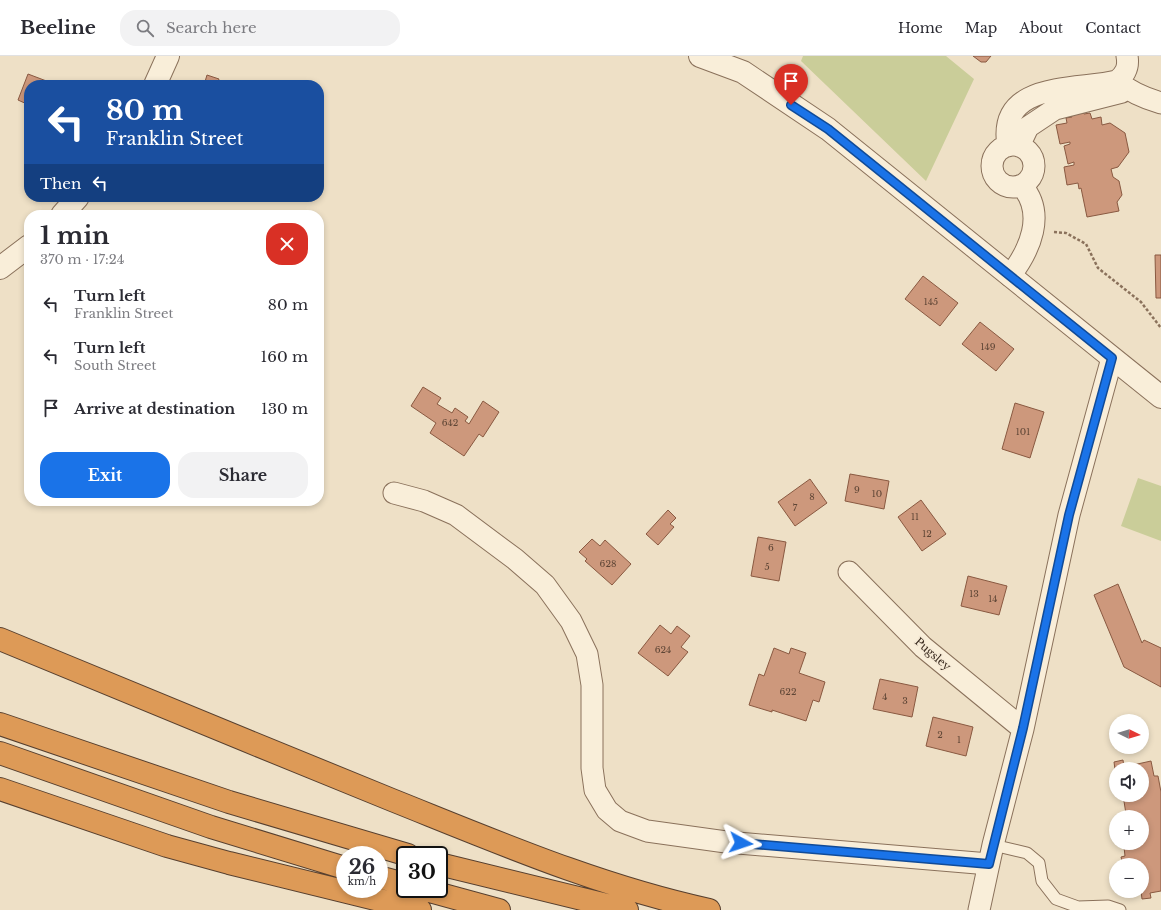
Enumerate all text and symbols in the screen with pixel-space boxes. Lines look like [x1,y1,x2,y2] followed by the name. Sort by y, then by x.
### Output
[120,10,400,46] search box
[20,16,96,39] text: Beeline
[134,17,156,39] icon: search
[166,18,257,37] text: Search here
[898,19,943,37] text: Home
[965,19,997,37] text: Map
[1019,19,1063,37] text: About
[1085,19,1141,37] text: Contact
[774,64,808,105] pin
[780,70,802,92] icon: arrive
[106,93,183,128] text: 80 m
[40,96,92,148] icon: left
[106,128,244,150] text: Franklin Street
[89,172,111,194] icon: left
[40,174,81,193] text: Then
[40,221,110,250] text: 1 min
[266,223,308,265] button: close
[40,251,124,268] text: 370 m · 17:24
[74,286,145,305] text: Turn left
[40,293,62,315] icon: left
[268,295,308,314] text: 80 m
[924,296,938,307] house number: 145
[74,305,173,322] text: Franklin Street
[74,338,145,357] text: Turn left
[980,341,996,352] house number: 149
[40,345,62,367] icon: left
[261,347,308,366] text: 160 m
[74,357,156,374] text: South Street
[40,397,62,419] icon: arrive
[74,399,235,418] text: Arrive at destination
[261,399,308,418] text: 130 m
[442,417,458,428] house number: 642
[1016,426,1030,437] house number: 101
[40,452,170,498] button: Exit
[178,452,308,498] button: Share
[854,484,860,495] house number: 9
[872,488,882,499] house number: 10
[809,491,815,502] house number: 8
[793,502,798,513] house number: 7
[911,511,919,522] house number: 11
[922,528,932,539] house number: 12
[768,542,774,553] house number: 6
[600,558,616,569] house number: 628
[764,561,770,572] house number: 5
[969,588,979,599] house number: 13
[988,593,998,604] house number: 14
[912,635,954,673] street label: Pugsley
[655,644,671,655] house number: 624
[780,686,796,697] house number: 622
[882,691,888,702] house number: 4
[902,695,908,706] house number: 3
[1109,714,1149,754] north arrow
[1109,714,1149,898] map controls
[937,729,943,740] house number: 2
[957,734,961,745] house number: 1
[1109,762,1149,802] button: sound
[1109,810,1149,850] button: +
[720,822,762,864] position arrow
[396,846,448,898] speed limit sign: 30
[349,855,375,879] text: 26
[1109,858,1149,898] button: −
[348,875,376,888] text: km/h

